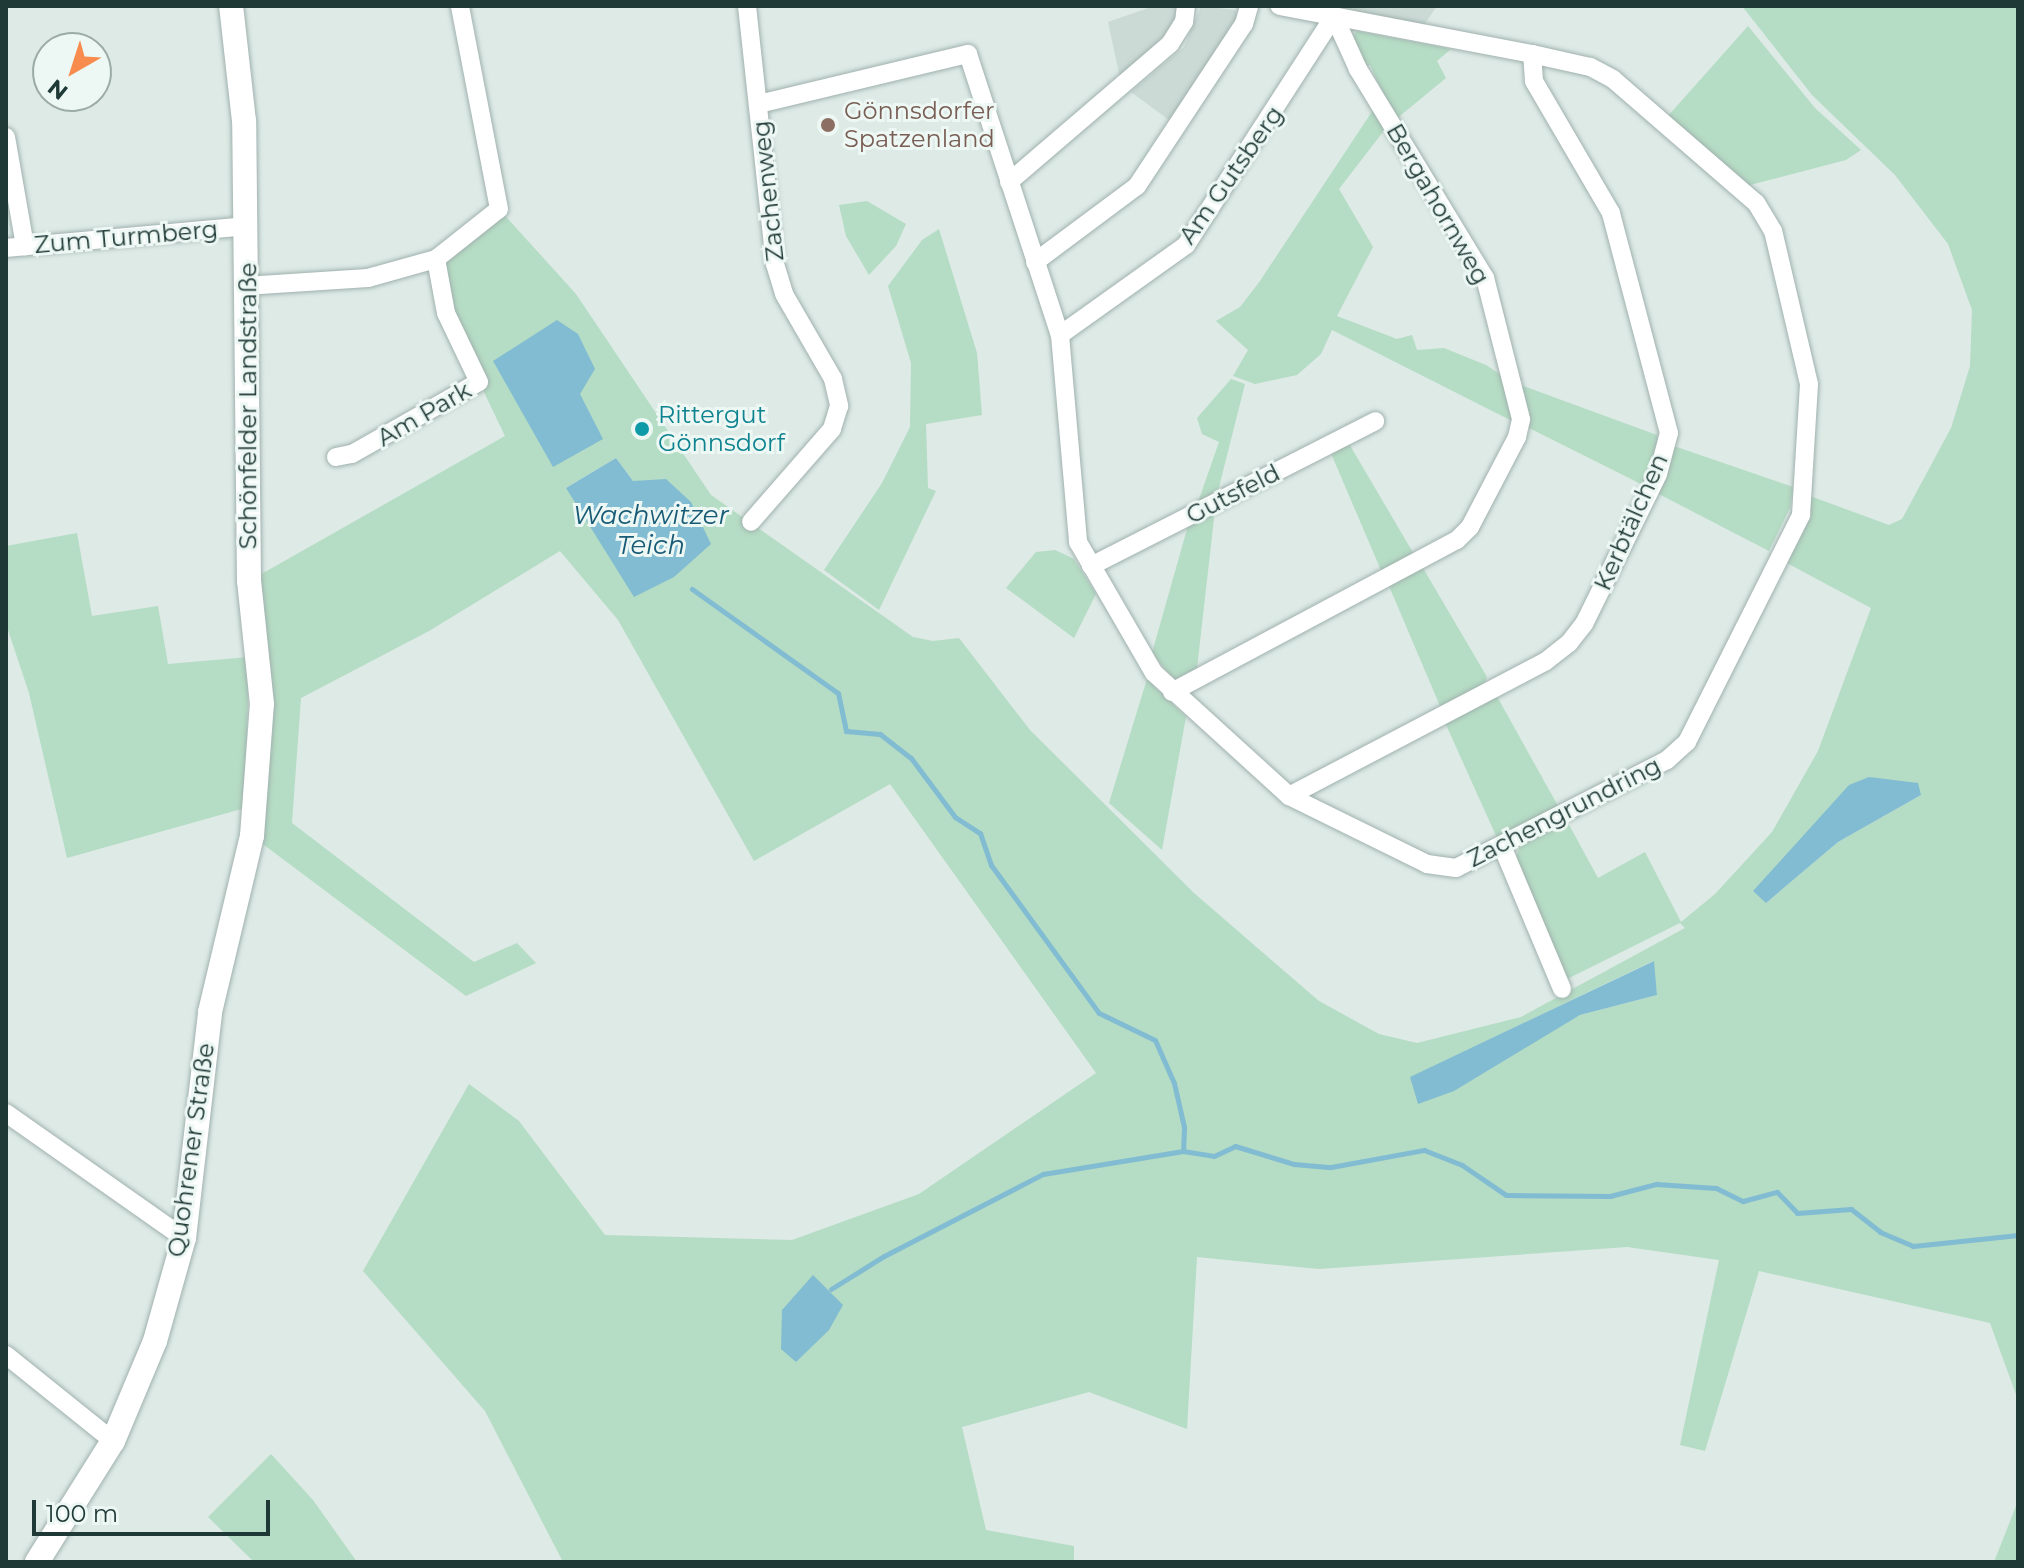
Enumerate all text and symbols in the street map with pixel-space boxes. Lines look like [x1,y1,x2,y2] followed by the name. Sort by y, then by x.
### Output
[32,32,112,112] north arrow
[42,73,73,106] text: N
[844,97,995,153] place label: Gönnsdorfer Spatzenland
[1173,101,1289,249] street label: Am Gutsberg
[819,116,837,134] marker: Gönnsdorfer Spatzenland
[1380,118,1496,290] street label: Bergahornweg
[746,119,790,263] street label: Zachenweg
[33,215,219,259] street label: Zum Turmberg
[234,263,262,549] street label: Schönfelder Landstraße
[372,376,476,452] street label: Am Park
[658,401,785,457] place label: Rittergut Gönnsdorf
[633,420,651,438] marker: Rittergut Gönnsdorf
[1588,449,1674,595] street label: Kerbtälchen
[1181,458,1285,530] street label: Gutsfeld
[573,500,729,562] water label: Wachwitzer Teich
[1462,751,1666,873] street label: Zachengrundring
[162,1041,220,1259] street label: Quohrener Straße
[36,1484,274,1534] scale bar
[46,1499,118,1528] text: 100 m

